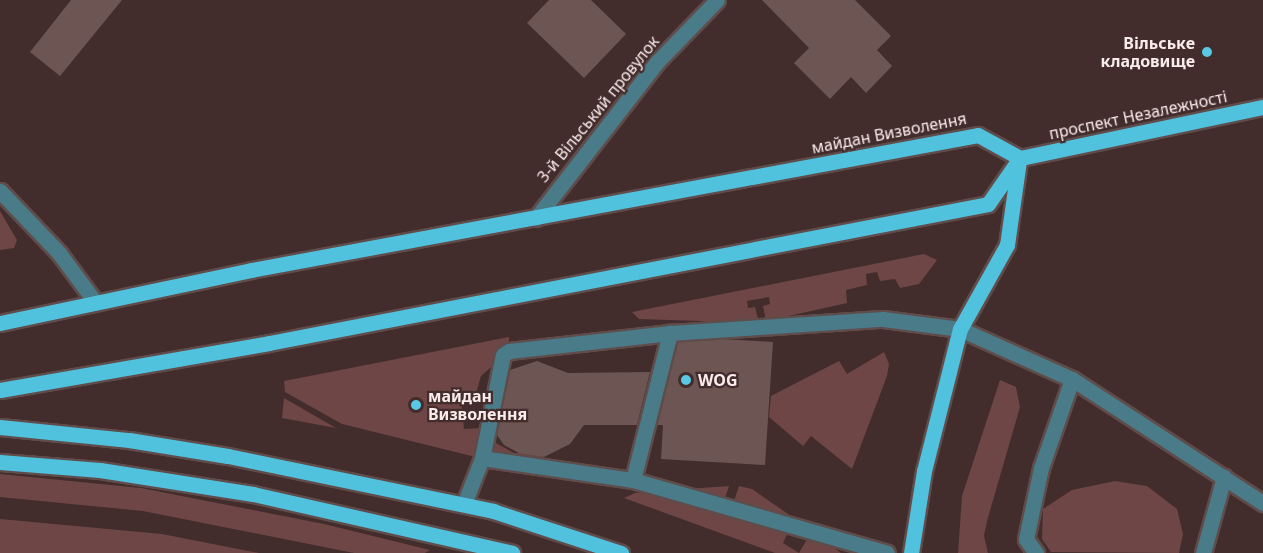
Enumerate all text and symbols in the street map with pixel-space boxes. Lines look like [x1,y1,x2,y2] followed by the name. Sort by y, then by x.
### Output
[533,32,663,186] street label: 3-й Вільський провулок
[1101,33,1195,71] place label: Вільське кладовище
[1200,45,1214,59] marker: Вільське кладовище
[1047,87,1229,143] street label: проспект Незалежності
[810,109,968,157] street label: майдан Визволення
[698,370,738,390] place label: WOG
[679,373,693,387] marker: WOG
[428,386,527,424] place label: майдан Визволення
[409,398,423,412] marker: майдан Визволення

